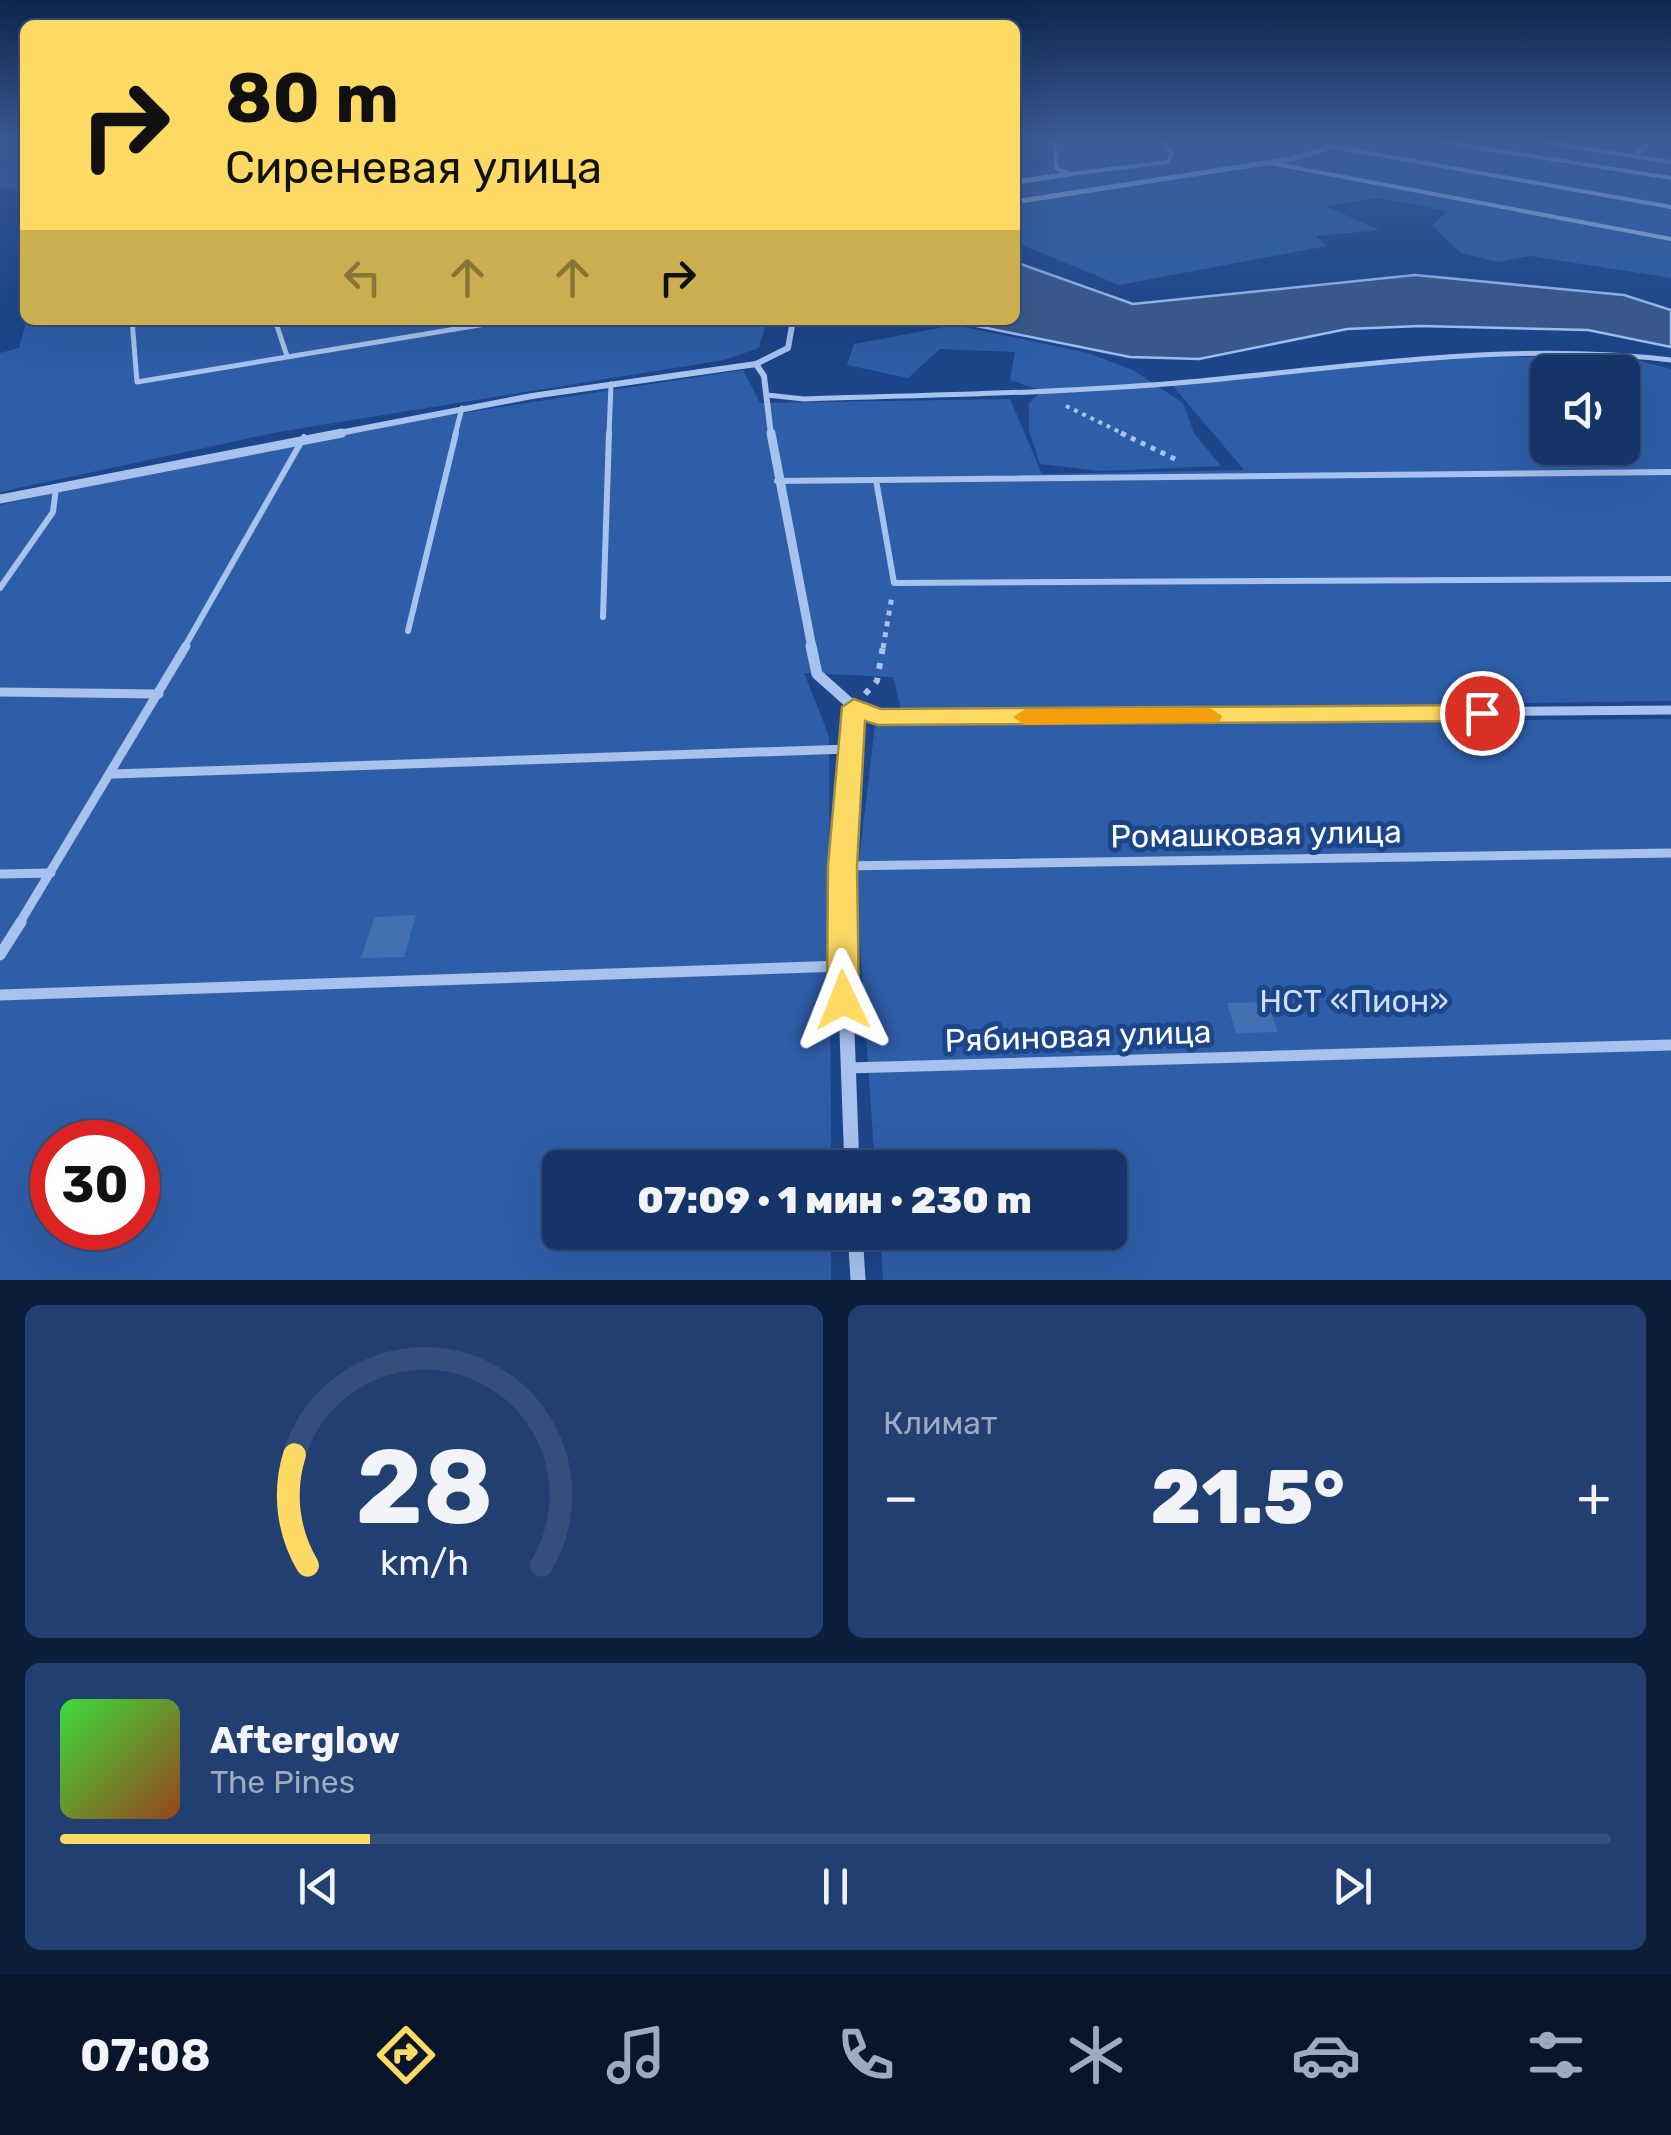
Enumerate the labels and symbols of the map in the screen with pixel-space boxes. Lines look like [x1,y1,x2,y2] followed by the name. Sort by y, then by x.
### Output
[1440,671,1525,756] pin
[1110,812,1402,856] street label: Ромашковая улица
[791,948,895,1052] position arrow
[1259,982,1449,1020] park label: НСТ «Пион»
[944,1012,1212,1060] street label: Рябиновая улица
[30,1120,160,1250] speed limit sign: 30

